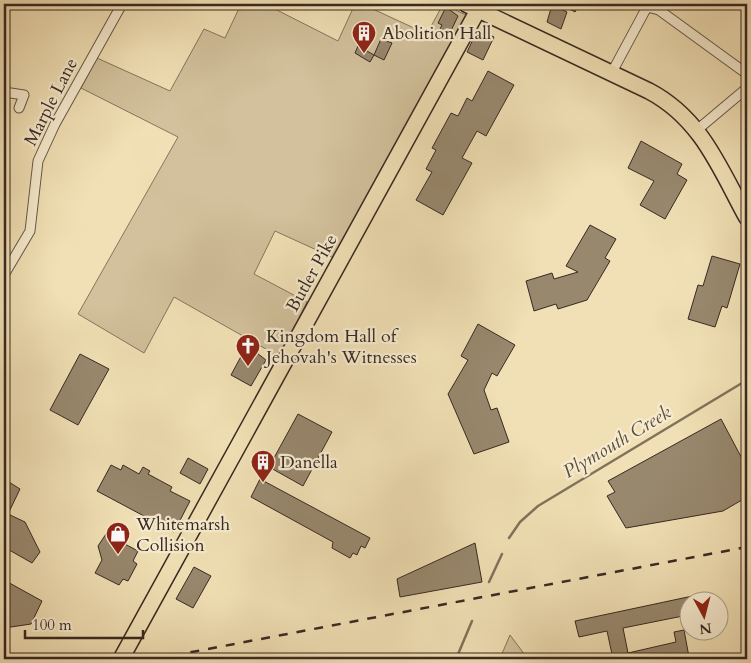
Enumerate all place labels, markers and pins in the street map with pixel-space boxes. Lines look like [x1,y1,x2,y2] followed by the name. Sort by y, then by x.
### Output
[351,20,377,54] building icon: Abolition Hall
[382,21,492,46] place label: Abolition Hall
[263,324,417,370] place label: Kingdom Hall of Jehovah's Witnesses
[235,333,261,367] church icon: Kingdom Hall of Jehovah's Witnesses
[250,449,276,483] building icon: Danella
[280,450,338,475] place label: Danella
[135,512,230,558] place label: Whitemarsh Collision
[105,521,131,555] shop icon: Whitemarsh Collision

